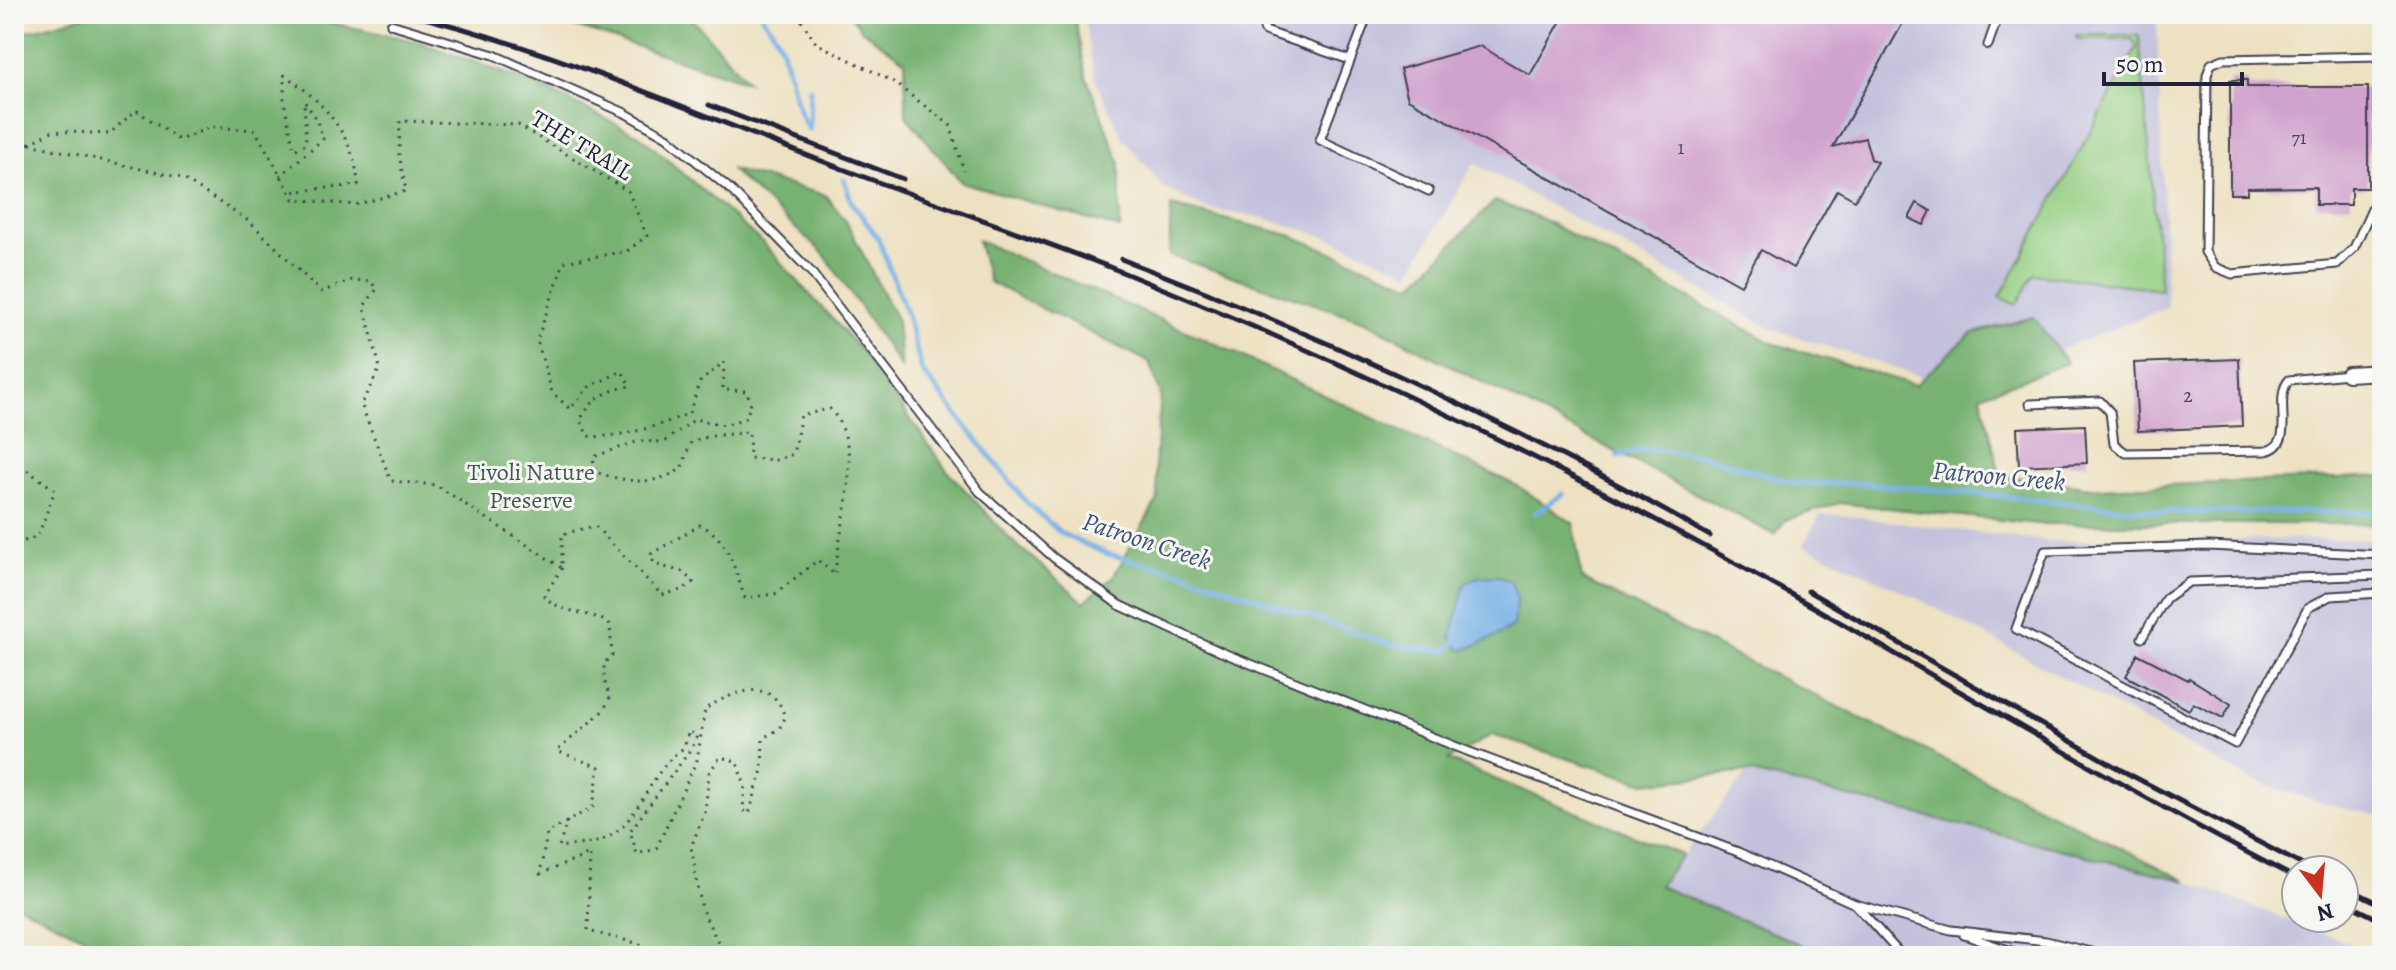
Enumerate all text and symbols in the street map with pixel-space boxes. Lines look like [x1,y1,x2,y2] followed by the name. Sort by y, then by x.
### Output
[2104,36,2242,86] scale bar
[2116,48,2164,80] text: 50 m
[525,102,639,188] street label: THE TRAIL
[2291,124,2307,151] house number: 71
[1678,134,1685,161] house number: 1
[2183,382,2193,409] house number: 2
[1931,453,2067,499] water label: Patroon Creek
[467,456,595,516] park label: Tivoli Nature Preserve
[1078,504,1216,578] water label: Patroon Creek
[2280,854,2360,934] north arrow
[2313,896,2337,929] text: N

